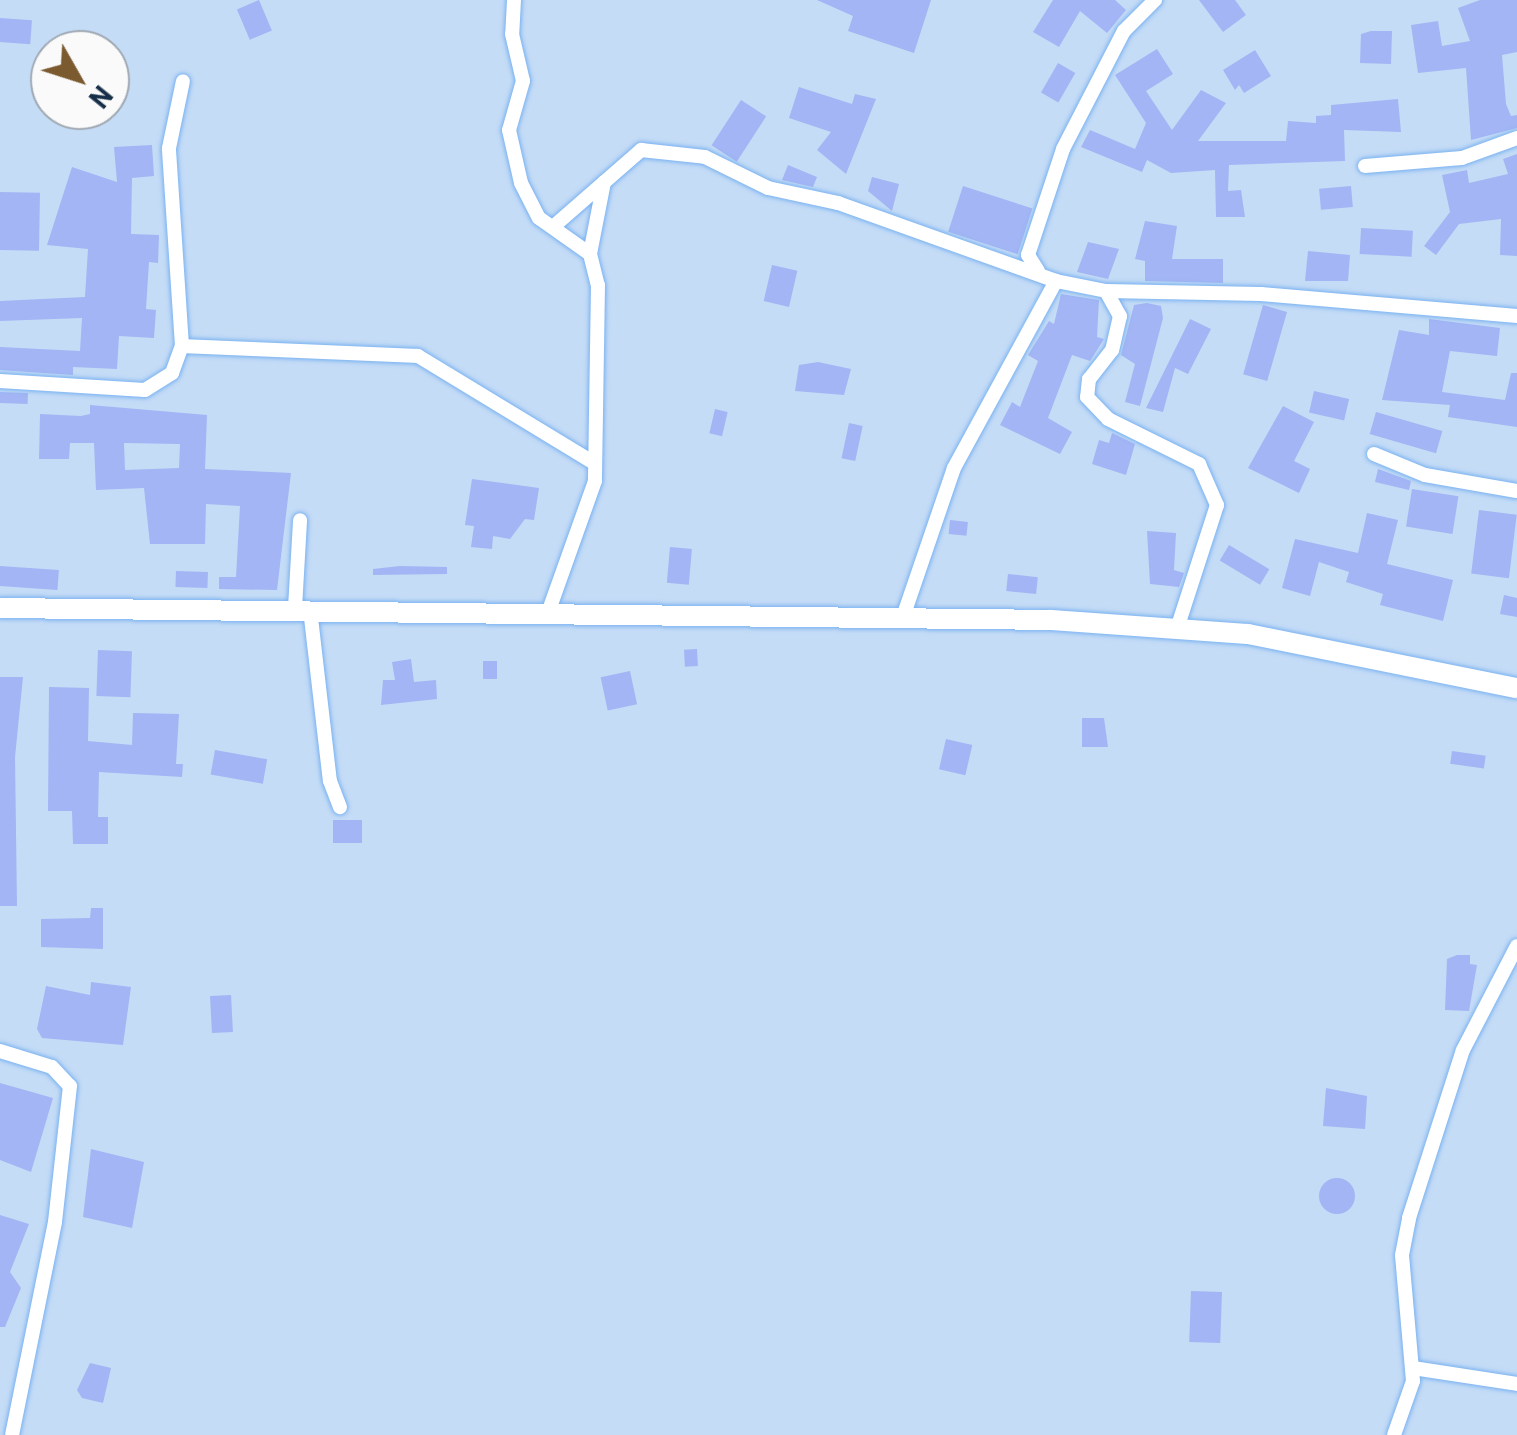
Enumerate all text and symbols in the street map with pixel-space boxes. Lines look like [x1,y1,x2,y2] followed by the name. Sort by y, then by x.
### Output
[30,30,130,130] north arrow
[83,80,121,116] text: N

